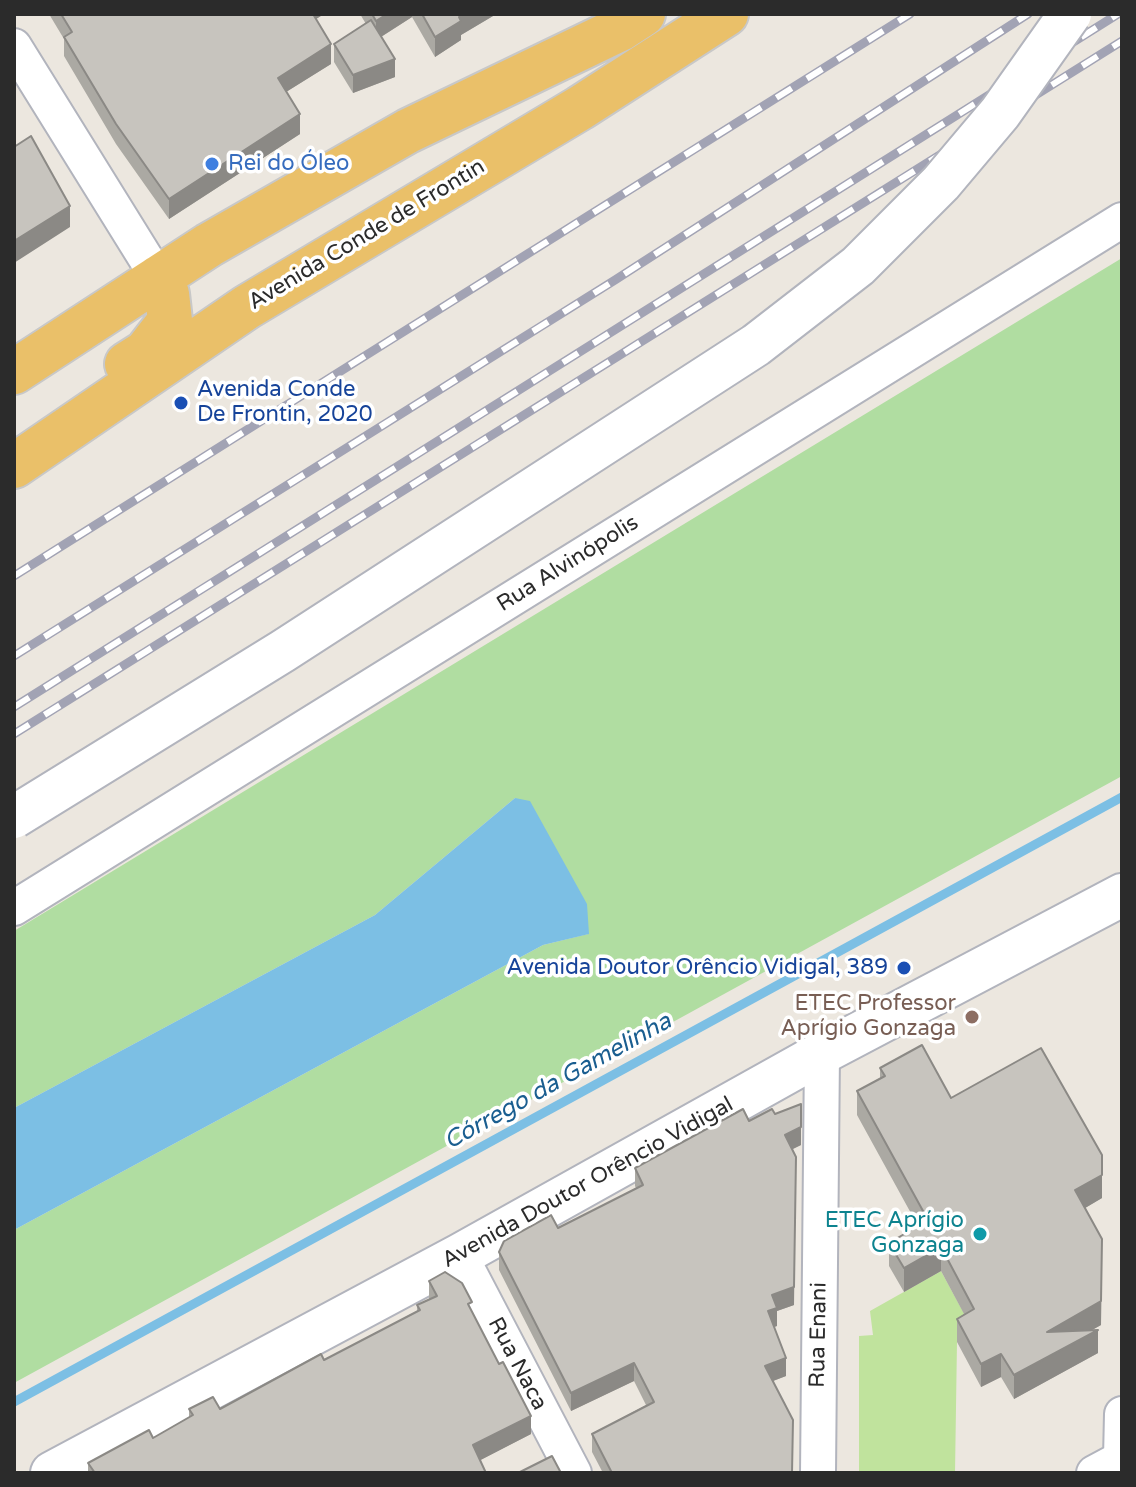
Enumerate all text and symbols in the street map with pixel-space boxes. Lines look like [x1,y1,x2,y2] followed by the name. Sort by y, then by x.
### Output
[228,151,349,177] place label: Rei do Óleo
[244,154,490,316] street label: Avenida Conde de Frontin
[203,155,221,173] marker: Rei do Óleo
[197,377,373,428] place label: Avenida Conde De Frontin, 2020
[172,394,190,412] marker: Avenida Conde De Frontin, 2020
[492,510,644,618] street label: Rua Alvinópolis
[507,955,888,981] place label: Avenida Doutor Orêncio Vidigal, 389
[895,959,913,977] marker: Avenida Doutor Orêncio Vidigal, 389
[780,991,956,1042] place label: ETEC Professor Aprígio Gonzaga
[439,1008,677,1156] water label: Córrego da Gamelinha
[963,1008,981,1026] marker: ETEC Professor Aprígio Gonzaga
[438,1092,738,1274] street label: Avenida Doutor Orêncio Vidigal
[825,1208,964,1260] place label: ETEC Aprígio Gonzaga
[971,1225,989,1243] marker: ETEC Aprígio Gonzaga
[805,1282,833,1388] street label: Rua Enani
[482,1313,552,1415] street label: Rua Naca

